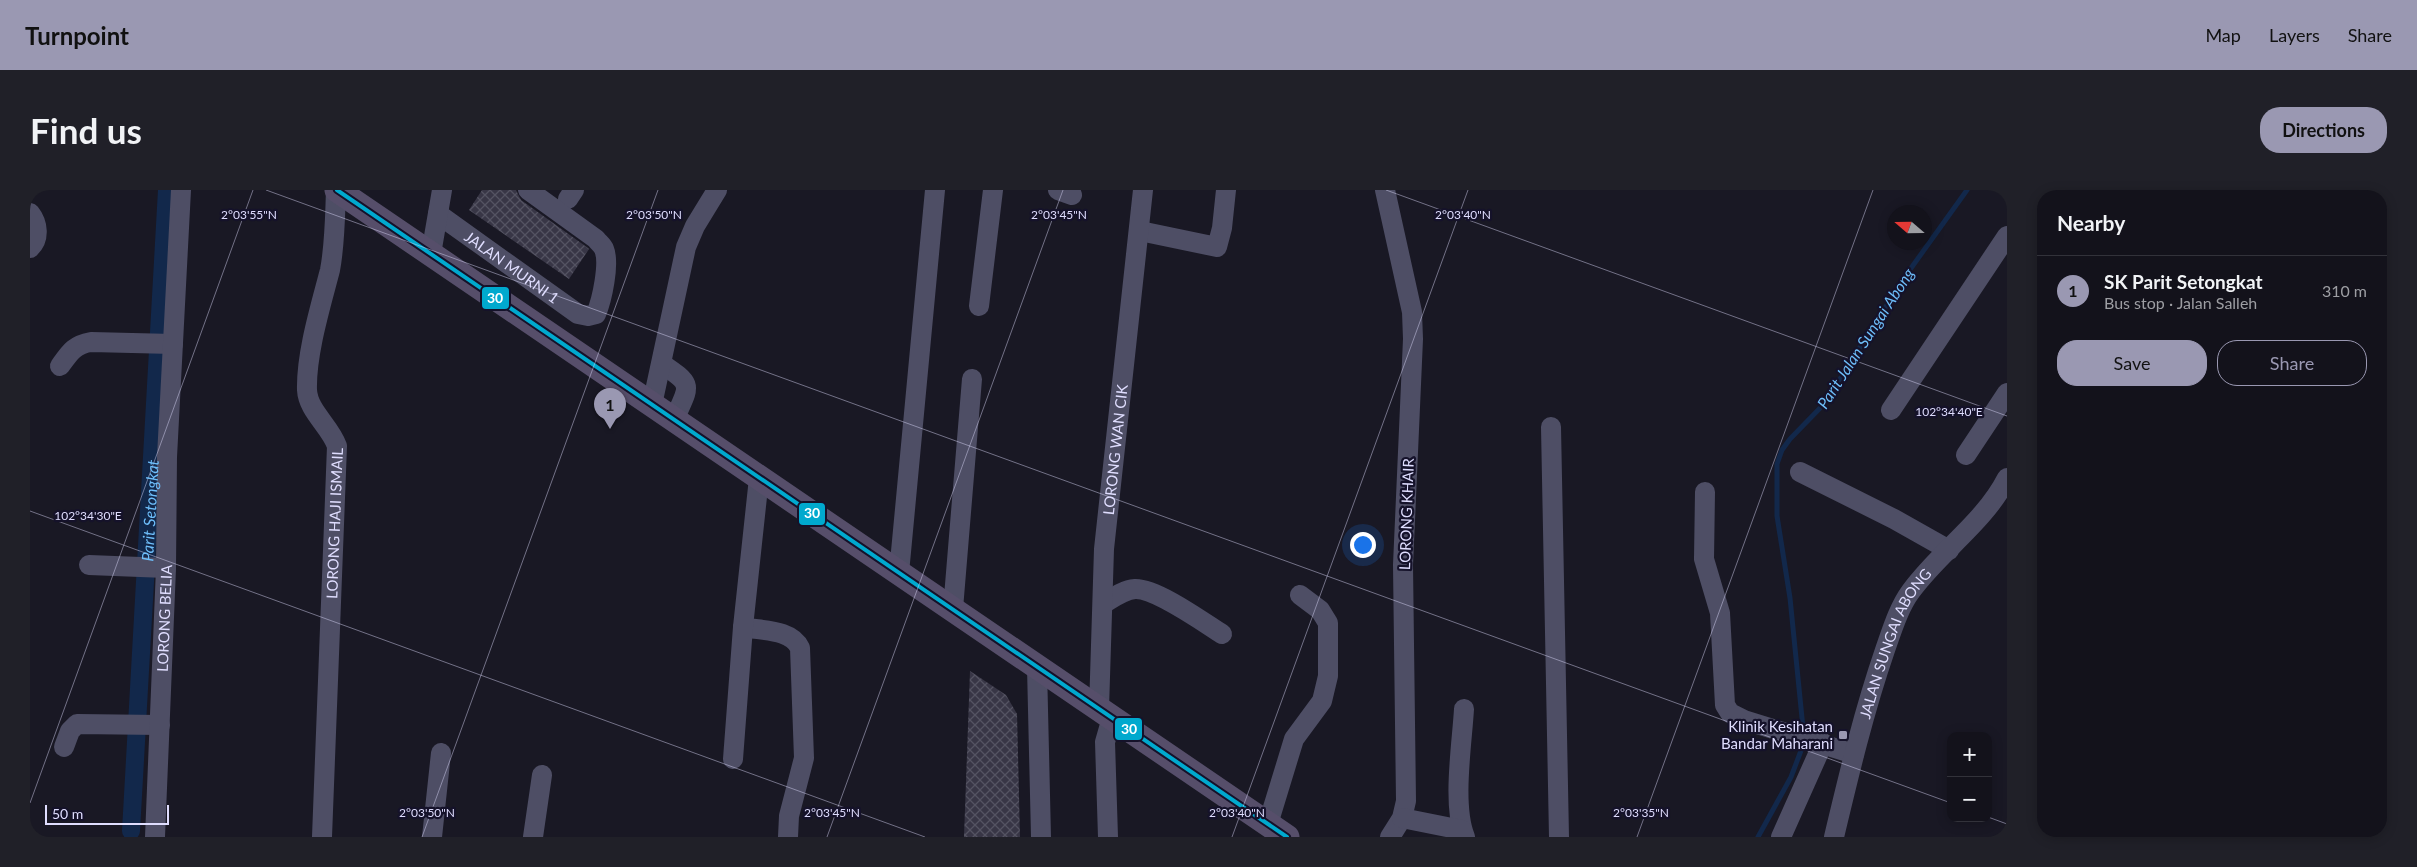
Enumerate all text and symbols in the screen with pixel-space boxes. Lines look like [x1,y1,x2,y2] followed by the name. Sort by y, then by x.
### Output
[25,21,129,50] text: Turnpoint
[2205,24,2241,46] text: Map
[2269,24,2320,46] text: Layers
[2348,24,2392,46] text: Share
[2260,107,2387,153] button: Directions
[30,109,142,151] text: Find us
[1887,205,1932,250] north arrow
[221,207,277,222] text: 2°03'55"N
[626,207,682,222] text: 2°03'50"N
[1031,207,1087,222] text: 2°03'45"N
[1435,207,1491,222] text: 2°03'40"N
[2057,210,2125,235] text: Nearby
[461,227,563,307] street label: JALAN MURNI 1
[1812,264,1918,412] water label: Parit Jalan Sungai Abong
[2104,270,2263,293] text: SK Parit Setongkat
[2068,281,2078,300] text: 1
[2322,281,2367,300] text: 310 m
[481,286,510,310] line badge: 30
[487,289,503,306] text: 30
[2104,293,2257,312] text: Bus stop · Jalan Salleh
[2057,340,2207,386] button: Save
[2217,340,2367,386] button: Share
[1099,383,1131,516] street label: LORONG WAN CIK
[594,388,626,429] pin: 1
[1915,404,1983,419] text: 102°34'40"E
[322,447,346,599] street label: LORONG HAJI ISMAIL
[1395,457,1417,570] street label: LORONG KHAIR
[137,459,161,562] water label: Parit Setongkat
[798,502,826,526] line badge: 30
[804,504,820,521] text: 30
[54,508,122,523] text: 102°34'30"E
[1350,532,1376,558] your location
[153,563,175,672] street label: LORONG BELIA
[1855,564,1935,721] street label: JALAN SUNGAI ABONG
[1114,717,1143,741] line badge: 30
[1721,717,1833,752] place label: Klinik Kesihatan Bandar Maharani
[1121,720,1137,737] text: 30
[1837,729,1849,741] marker: Klinik Kesihatan Bandar Maharani
[1947,732,1992,822] map controls
[1947,732,1992,777] button: +
[1947,777,1992,822] button: −
[45,802,169,825] scale bar
[52,805,83,822] text: 50 m
[399,805,455,820] text: 2°03'50"N
[804,805,860,820] text: 2°03'45"N
[1209,805,1265,820] text: 2°03'40"N
[1613,805,1669,820] text: 2°03'35"N

